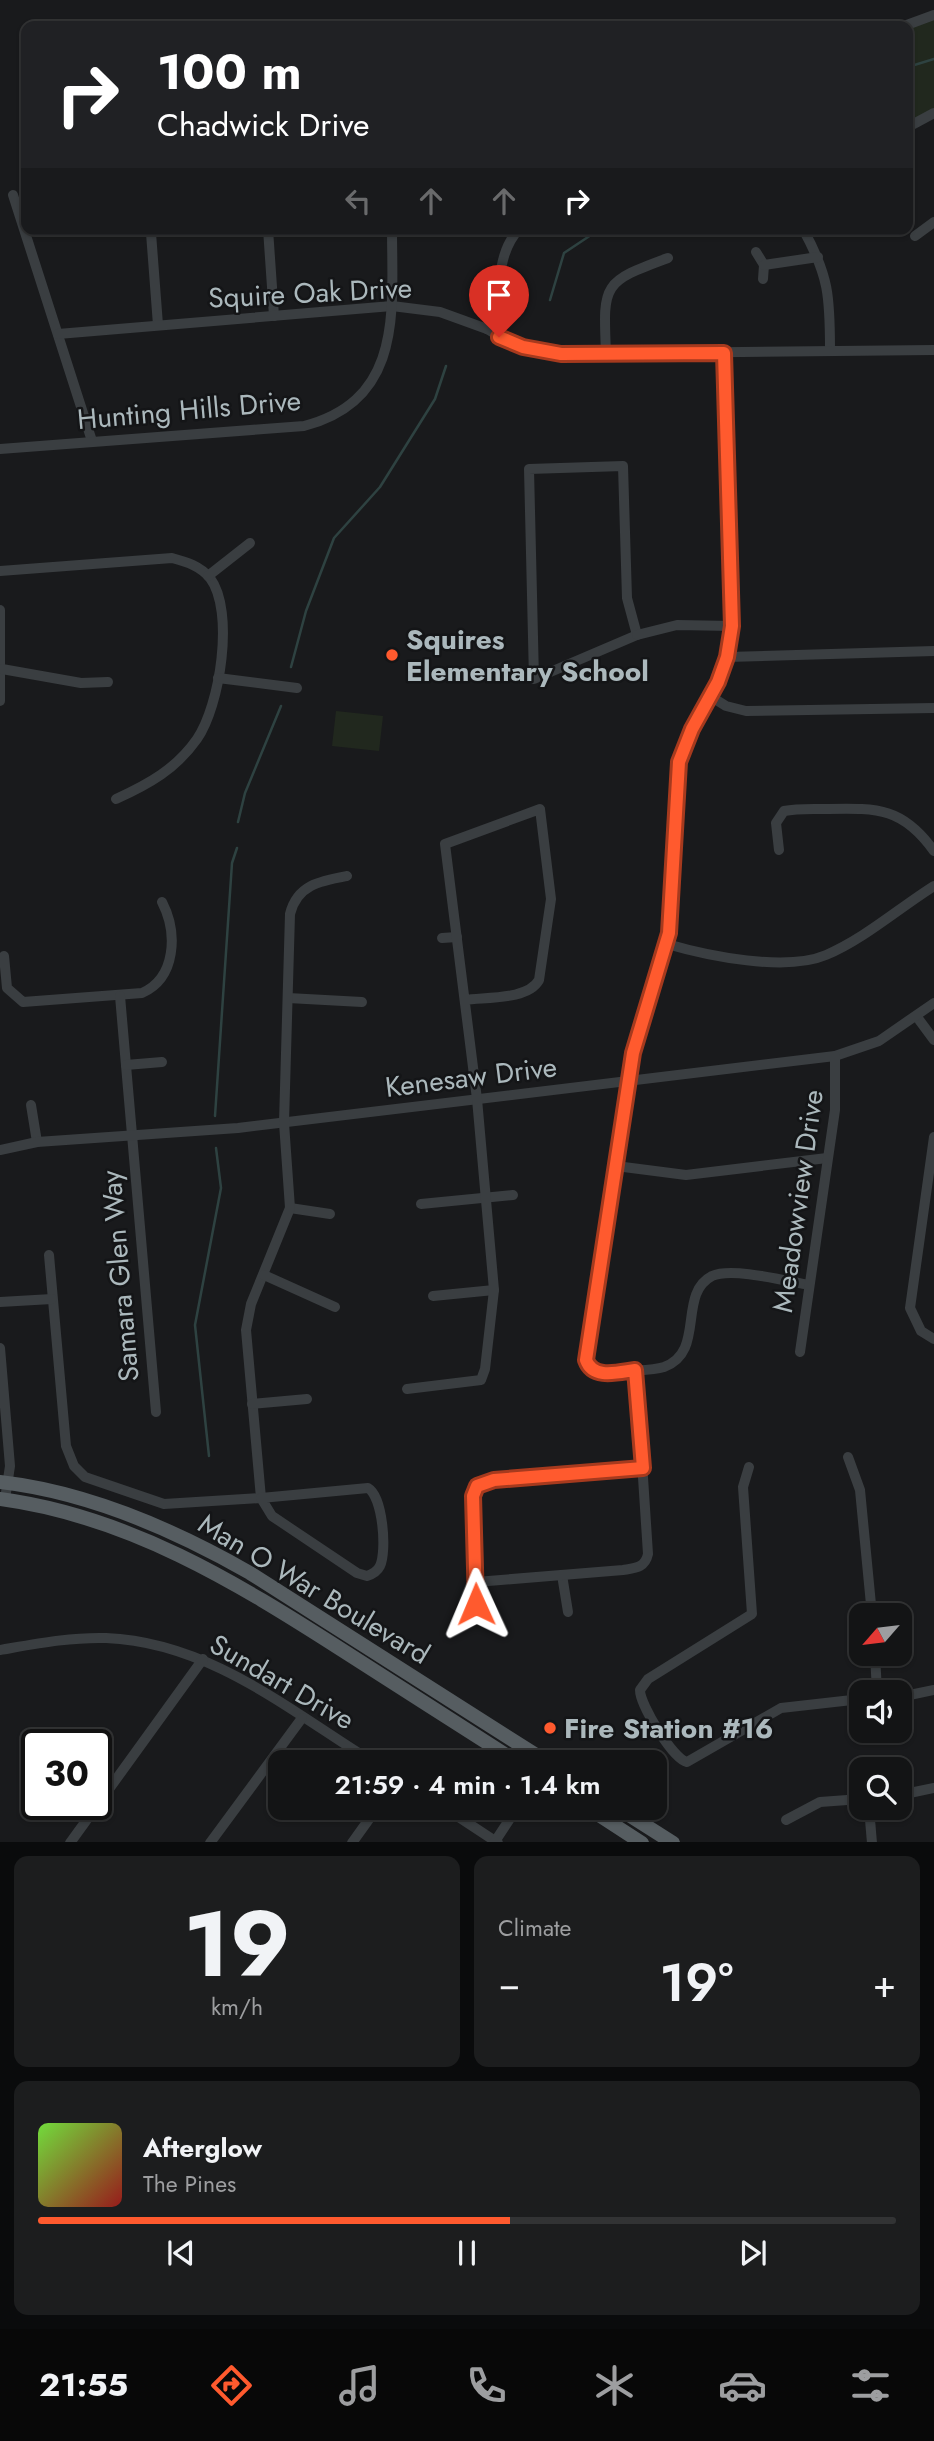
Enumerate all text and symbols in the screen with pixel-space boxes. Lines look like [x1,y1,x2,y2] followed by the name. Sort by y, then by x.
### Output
[157,37,302,107] text: 100 m
[42,49,133,140] icon: right
[157,102,370,148] text: Chadwick Drive
[339,182,377,220] icon: left
[412,182,450,220] icon: ahead
[485,182,523,220] icon: ahead
[558,182,596,220] icon: right
[469,265,529,337] pin
[207,267,413,319] street label: Squire Oak Drive
[480,276,518,314] icon: arrive
[75,380,303,440] street label: Hunting Hills Drive
[406,619,649,692] place label: Squires Elementary School
[384,647,400,663] marker: Squires Elementary School
[383,1046,559,1108] street label: Kenesaw Drive
[762,1087,834,1315] street label: Meadowview Drive
[90,1168,150,1383] street label: Samara Glen Way
[190,1504,438,1674] street label: Man O War Boulevard
[439,1567,513,1641] position arrow
[849,1603,912,1666] north arrow
[849,1603,912,1820] map controls
[202,1624,362,1740] street label: Sundart Drive
[849,1680,912,1743] button: sound
[564,1708,774,1749] place label: Fire Station #16
[542,1720,558,1736] marker: Fire Station #16
[21,1729,112,1820] speed limit sign: 30
[849,1757,912,1820] button: search
[334,1766,601,1804] text: 21:59 · 4 min · 1.4 km
[183,1879,291,2010] text: 19
[498,1911,571,1945] text: Climate
[660,1945,734,2021] text: 19°
[498,1956,520,2011] text: −
[873,1956,896,2011] text: +
[211,1990,263,2024] text: km/h
[143,2129,262,2167] text: Afterglow
[143,2167,236,2201] text: The Pines
[162,2234,200,2272] icon: previous
[448,2234,486,2272] icon: pause
[734,2234,772,2272] icon: next
[207,2361,256,2410] icon: directions
[335,2361,384,2410] icon: music
[462,2361,511,2410] icon: phone
[590,2361,639,2410] icon: climate
[718,2361,767,2410] icon: car
[846,2361,895,2410] icon: filters
[39,2362,128,2408] text: 21:55

